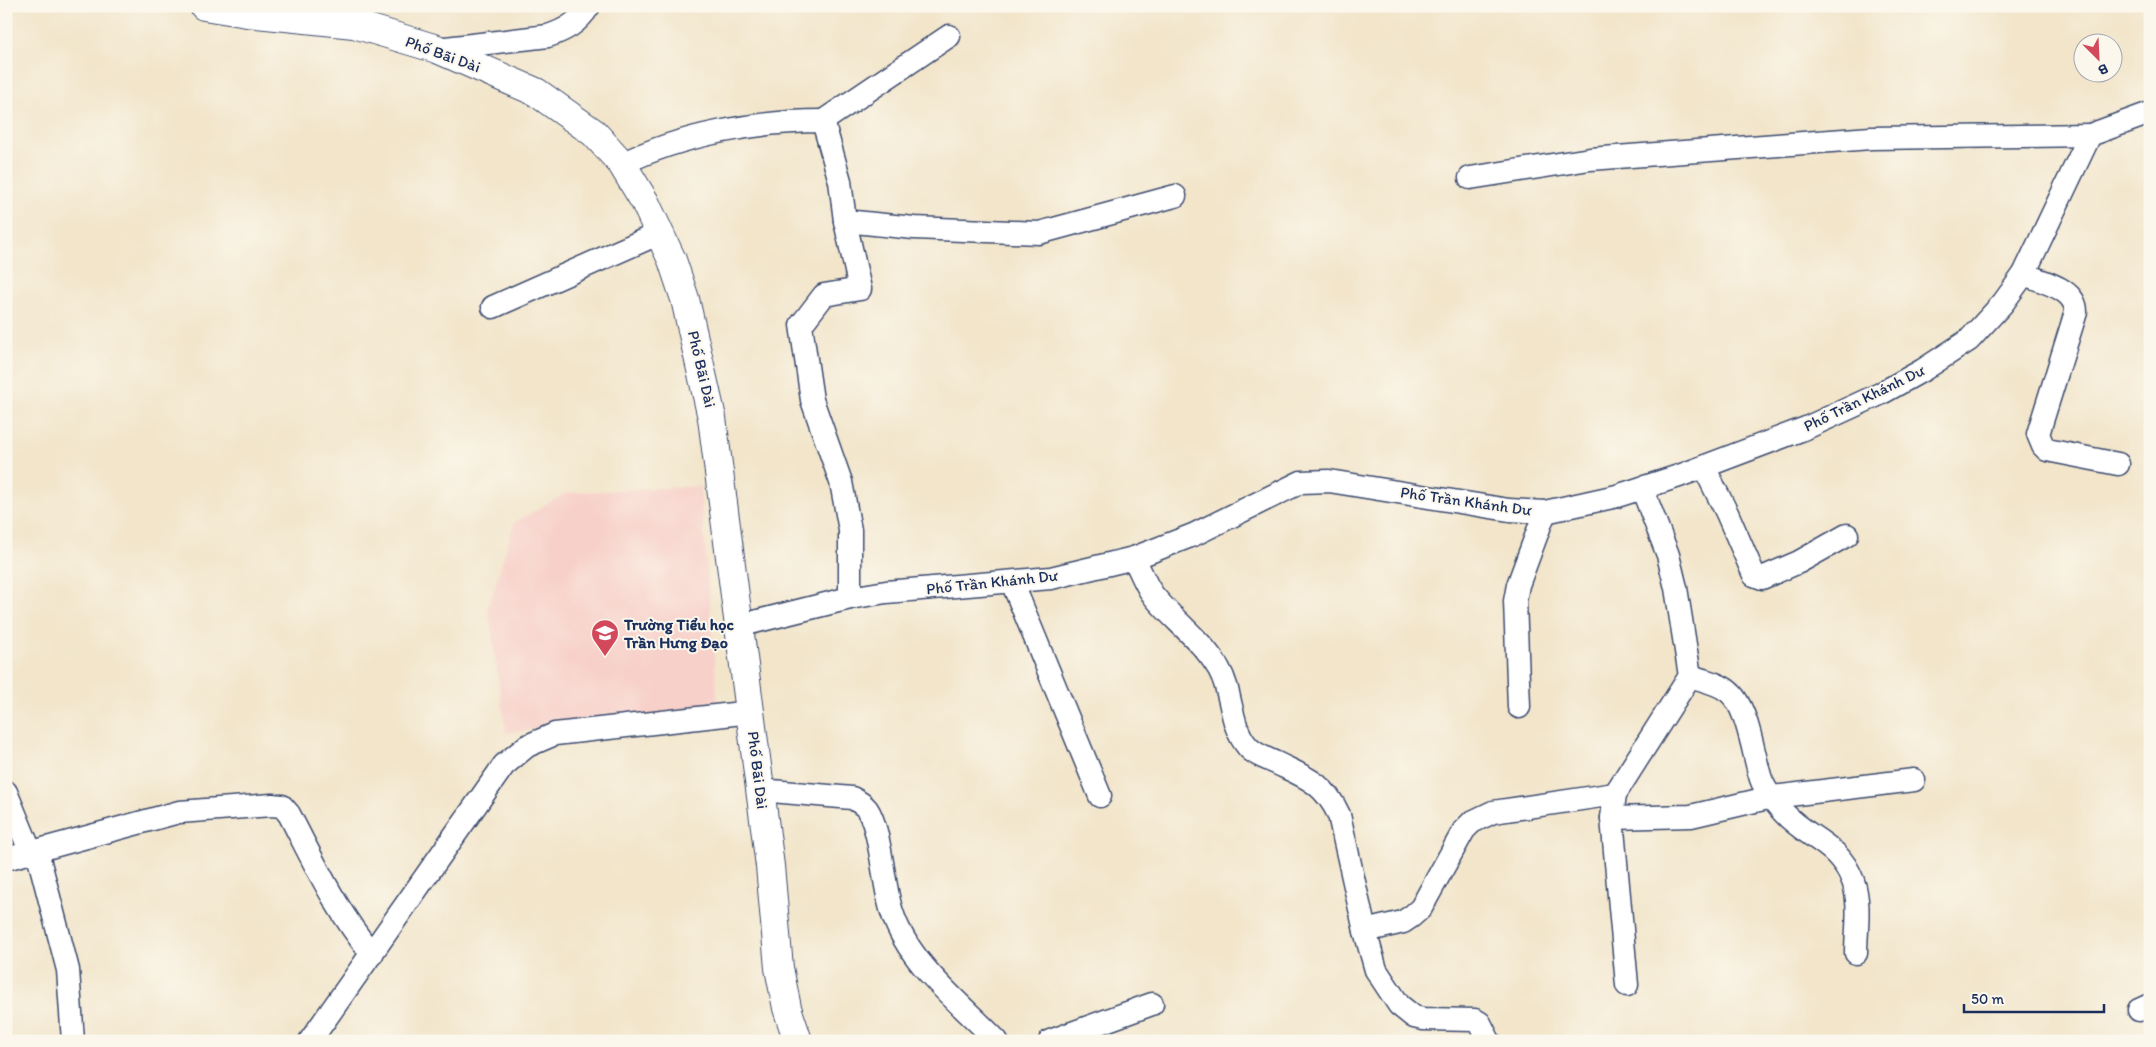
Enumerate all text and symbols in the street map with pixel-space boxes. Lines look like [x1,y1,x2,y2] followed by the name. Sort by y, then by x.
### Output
[403,32,483,76] street label: Phố Bãi Dài
[2074,32,2124,82] north arrow
[2095,60,2111,79] text: B
[684,329,720,409] street label: Phố Bãi Dài
[1800,360,1928,436] street label: Phố Trần Khánh Dư
[1399,482,1533,520] street label: Phố Trần Khánh Dư
[925,566,1059,598] street label: Phố Trần Khánh Dư
[623,615,735,653] place label: Trường Tiểu học Trần Hưng Đạo
[590,618,620,657] school or university icon: Trường Tiểu học Trần Hưng Đạo
[744,730,772,810] street label: Phố Bãi Dài
[1964,982,2104,1014] scale bar
[1971,990,2004,1008] text: 50 m

